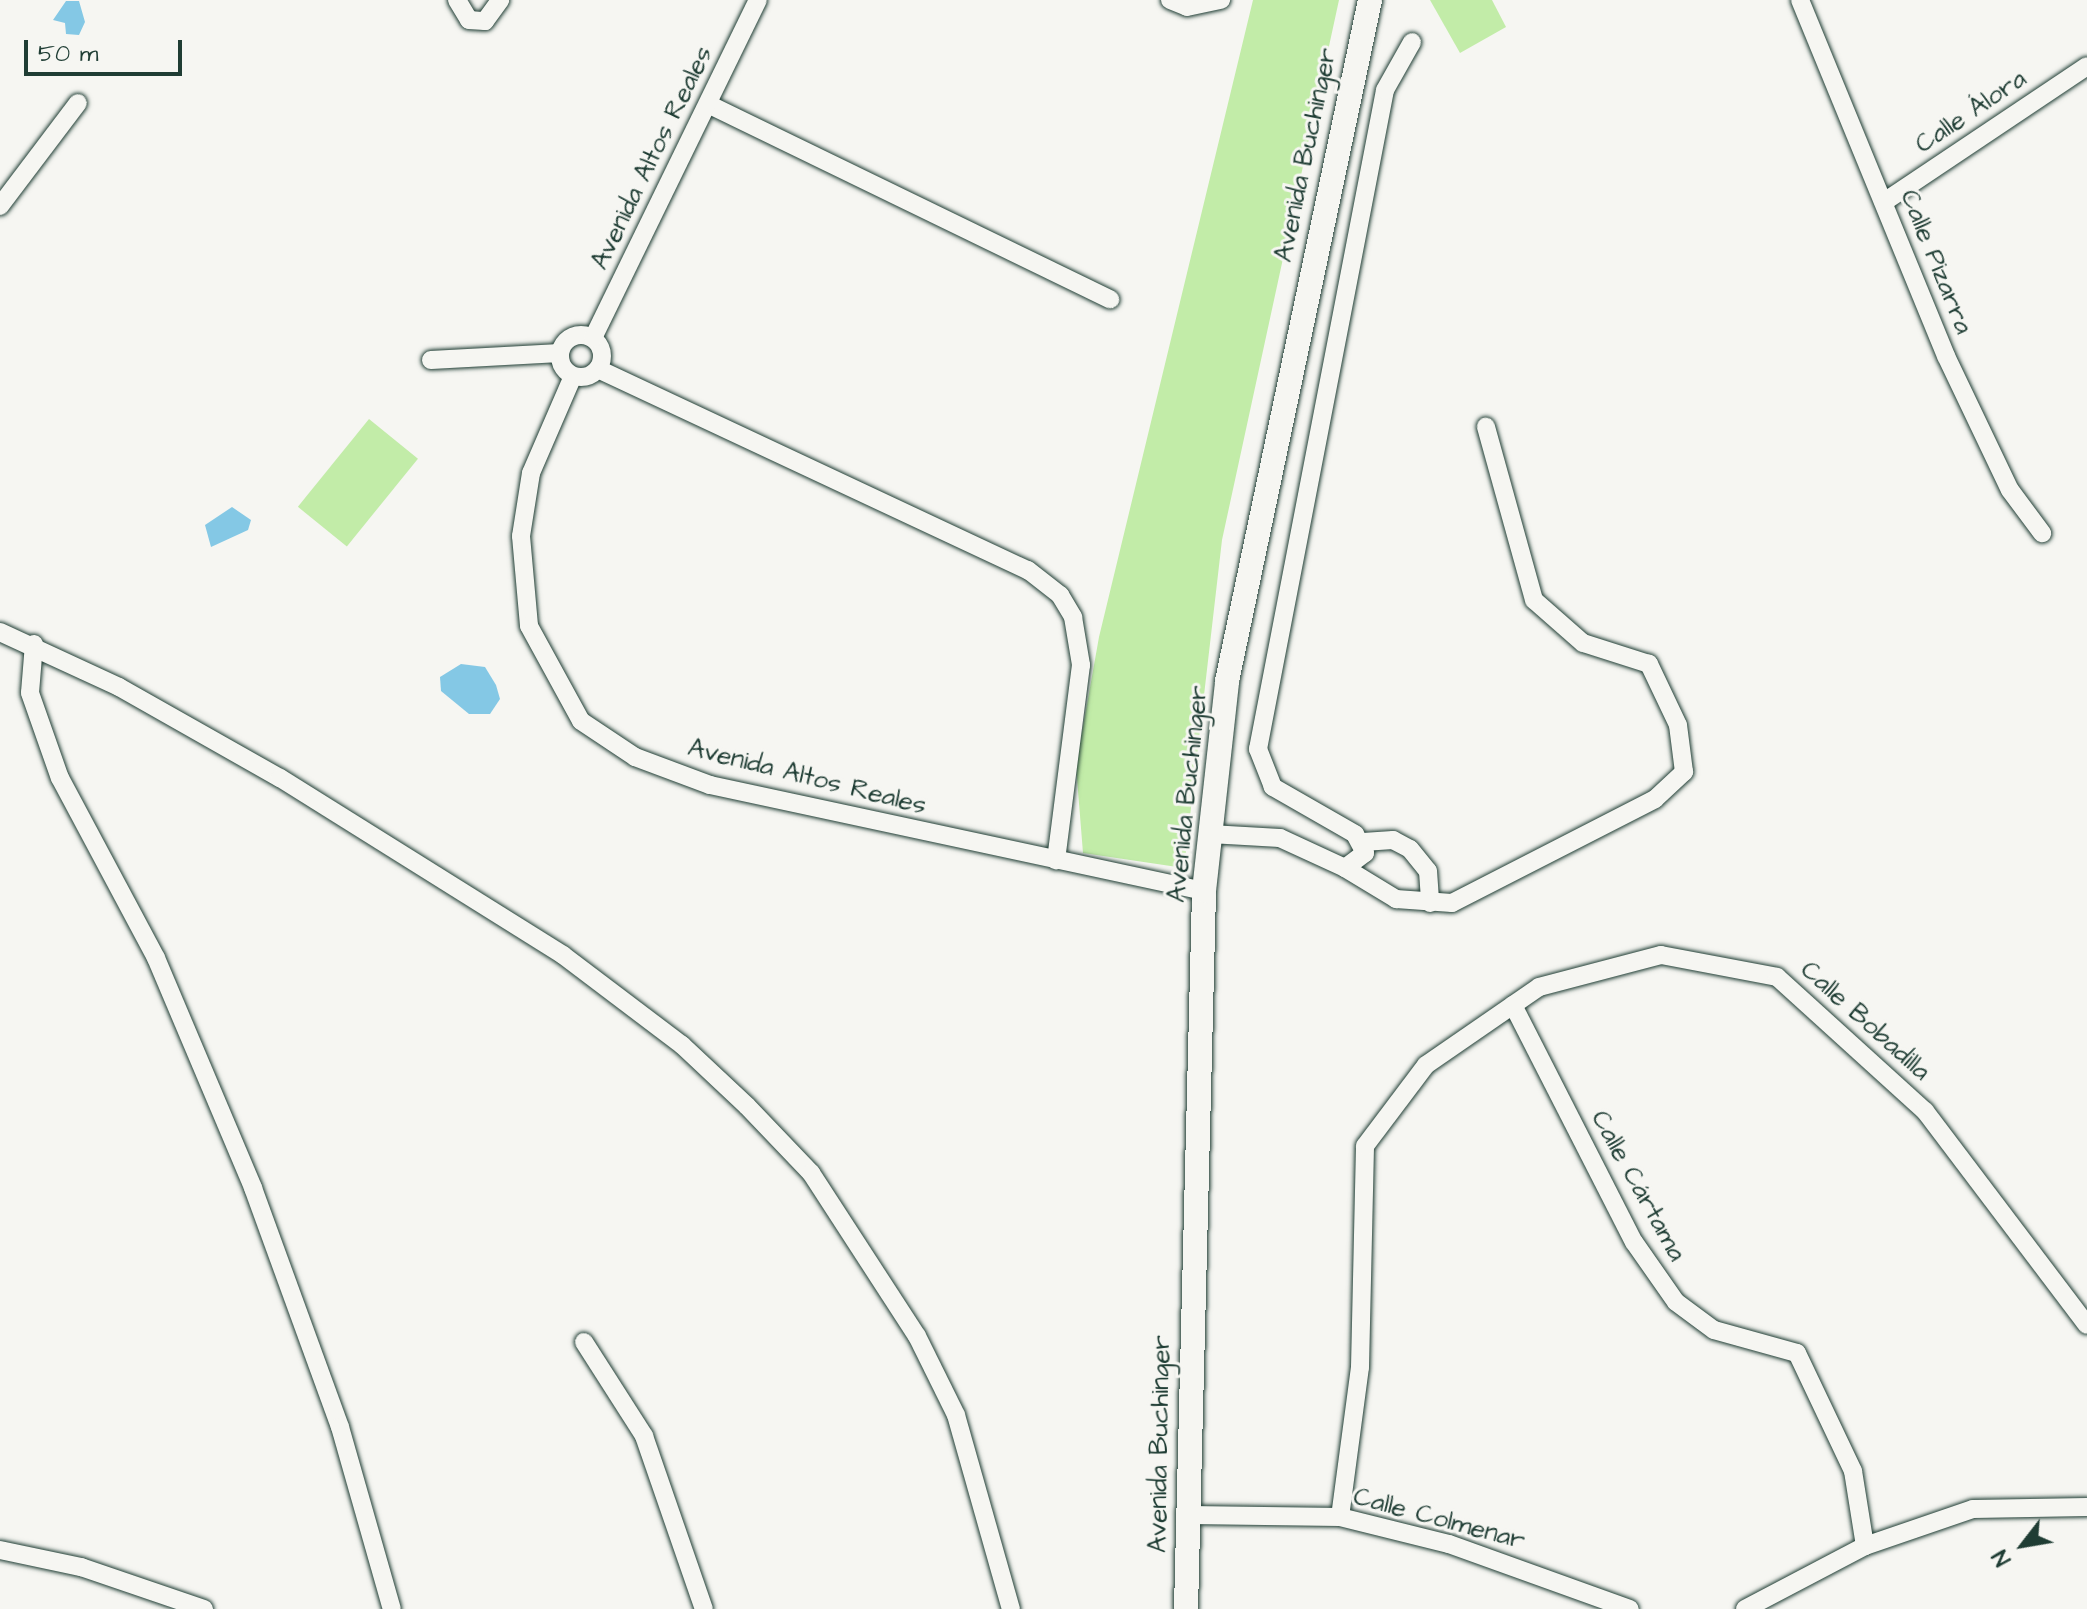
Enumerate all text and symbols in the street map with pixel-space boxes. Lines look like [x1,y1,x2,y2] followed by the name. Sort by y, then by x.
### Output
[28,24,186,74] scale bar
[38,37,98,71] text: 50 m
[584,41,720,275] street label: Avenida Altos Reales
[1268,45,1344,265] street label: Avenida Buchinger
[1910,63,2032,161] street label: Calle Álora
[1893,185,1979,339] street label: Calle Pizarra
[1161,684,1215,904] street label: Avenida Buchinger
[685,732,929,822] street label: Avenida Altos Reales
[1794,955,1936,1087] street label: Calle Bobadilla
[1584,1105,1692,1267] street label: Calle Cártama
[1143,1335,1177,1553] street label: Avenida Buchinger
[1350,1481,1528,1557] street label: Calle Colmenar
[1983,1505,2063,1585] north arrow
[1985,1544,2019,1572] text: N

